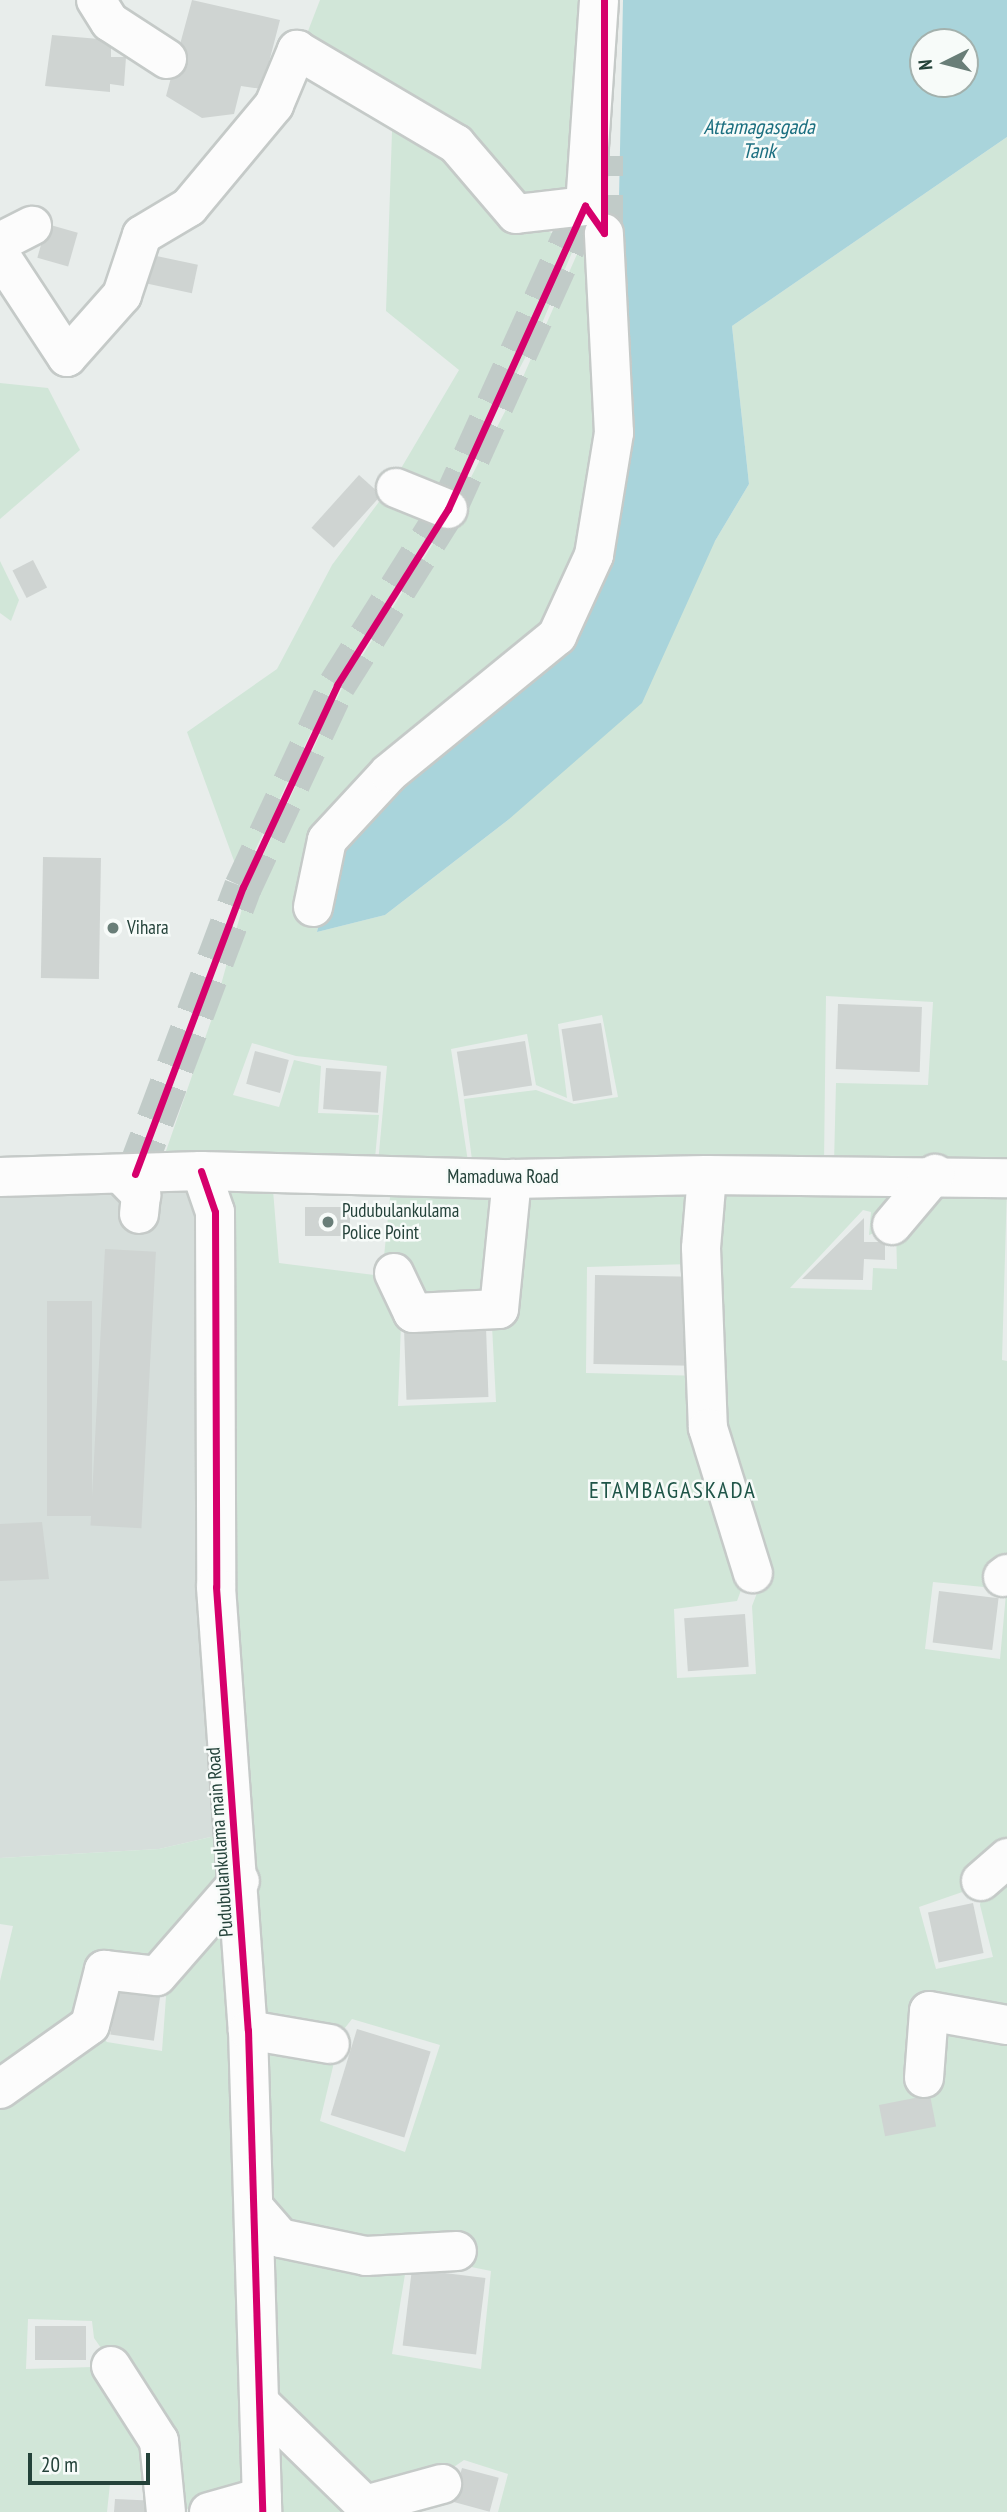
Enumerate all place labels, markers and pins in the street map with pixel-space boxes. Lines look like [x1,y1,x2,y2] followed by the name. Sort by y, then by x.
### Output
[127,917,169,939] place label: Vihara
[105,920,121,936] marker: Vihara
[342,1200,459,1244] place label: Pudubulankulama Police Point
[320,1214,336,1230] marker: Pudubulankulama Police Point

